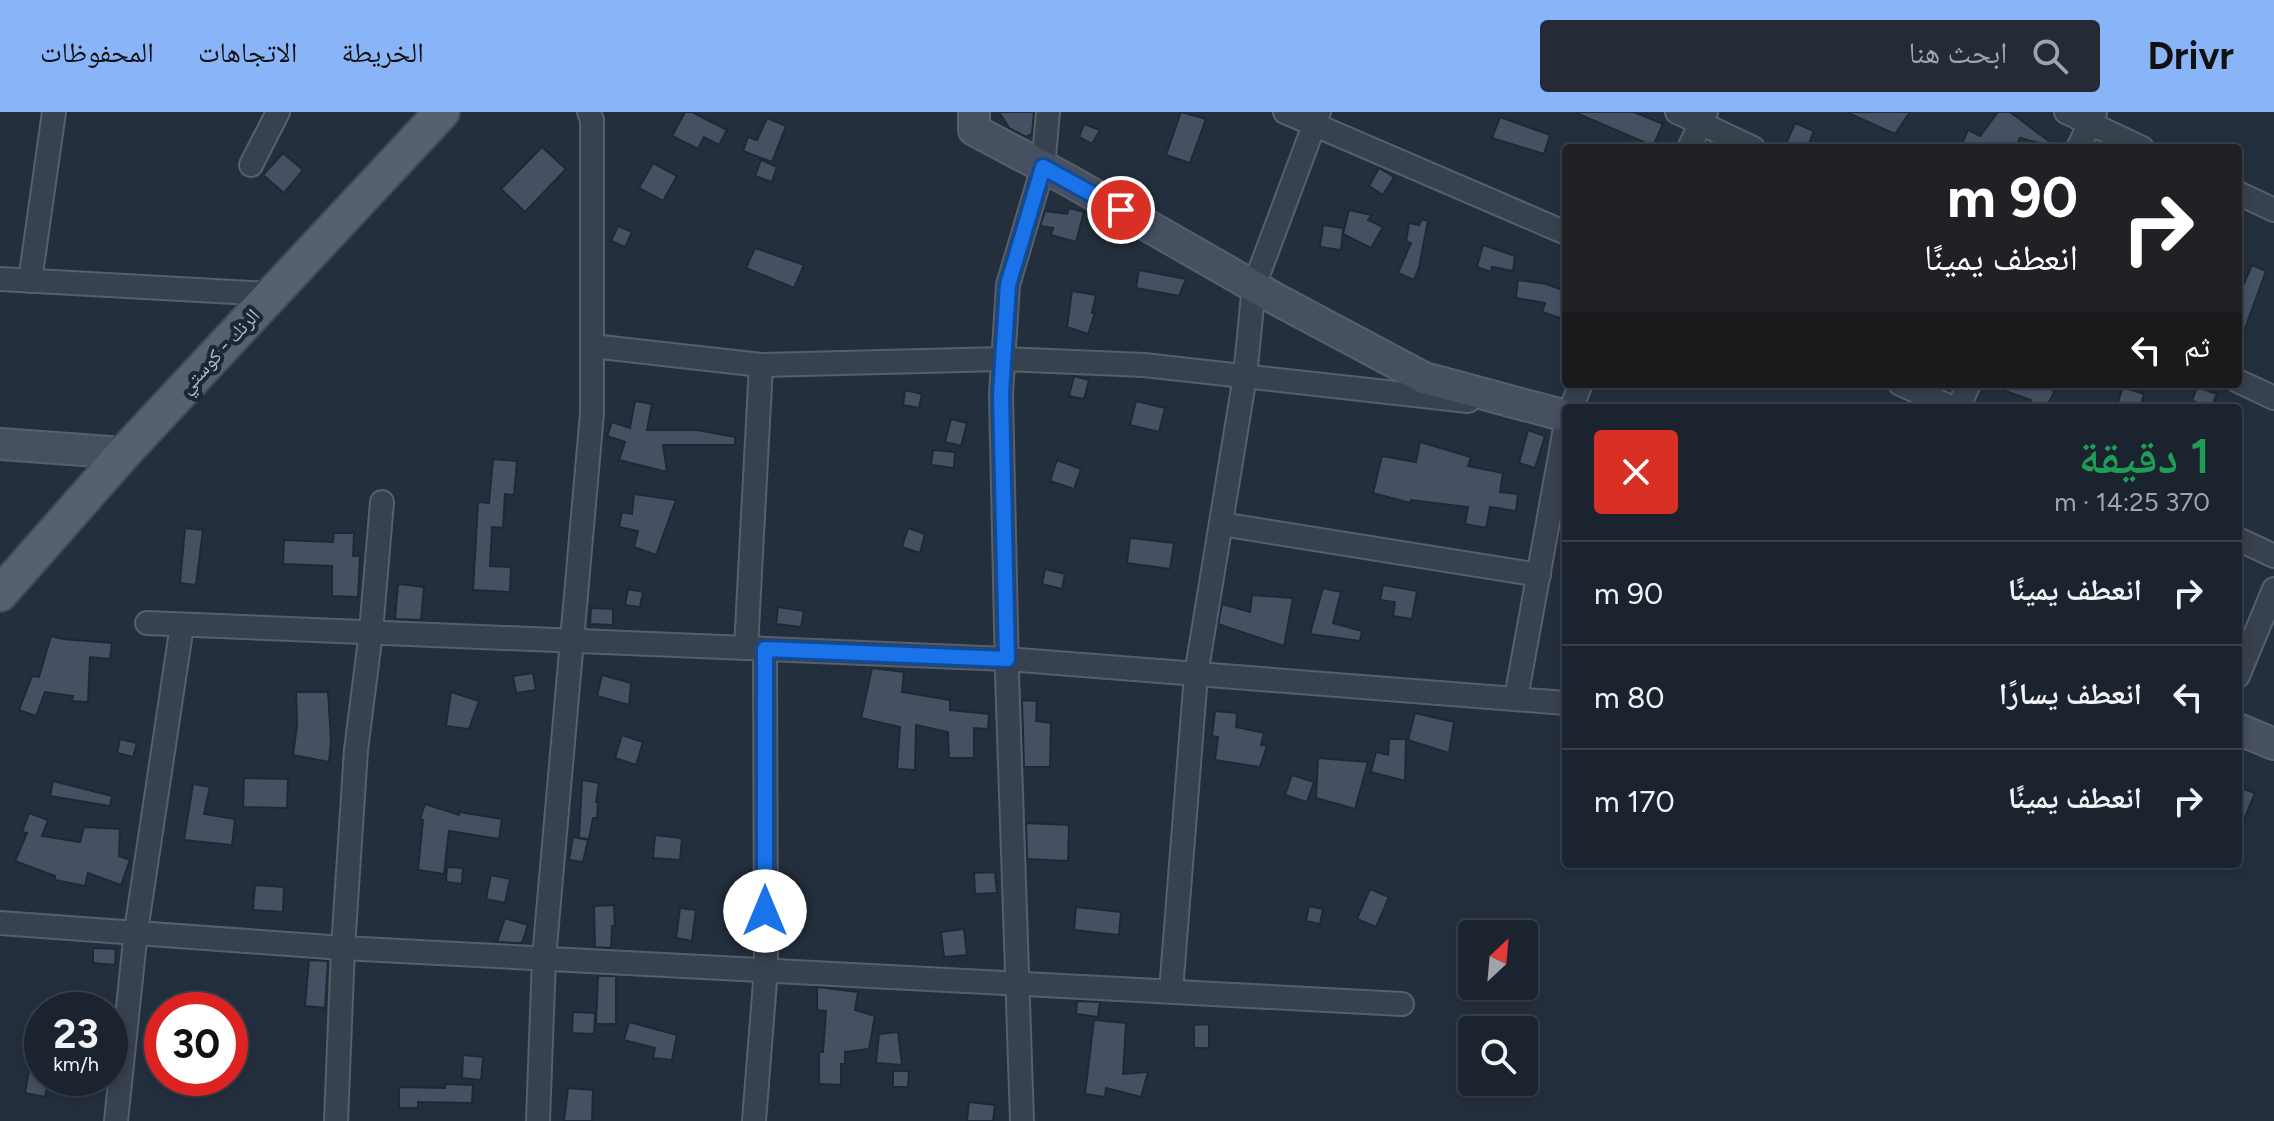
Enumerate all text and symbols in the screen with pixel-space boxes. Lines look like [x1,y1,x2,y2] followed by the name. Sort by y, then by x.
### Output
[1540,20,2100,92] search box
[2148,33,2234,79] text: Drivr
[1909,34,2008,71] text: ابحث هنا
[2028,34,2072,78] icon: search
[40,35,154,69] text: المحفوظات
[198,35,297,69] text: الاتجاهات
[341,35,424,69] text: الخريطة
[1947,164,2078,231] text: 90 m
[1087,176,1155,244] pin
[2106,176,2210,280] icon: right
[1099,188,1143,232] icon: arrive
[1924,236,2078,279] text: انعطف يمينًا
[174,304,267,401] street label: الرنك - كوستي
[2124,328,2168,372] icon: left
[2184,328,2210,365] text: ثم
[2079,427,2210,485] text: 1 دقيقة
[1594,430,1678,514] button: close
[2054,486,2210,518] text: 370 m · 14:25
[2008,571,2142,608] text: انعطف يمينًا
[2166,571,2210,615] icon: right
[1594,575,1663,612] text: 90 m
[1999,675,2142,712] text: انعطف يسارًا
[2166,675,2210,719] icon: left
[1594,679,1665,716] text: 80 m
[2008,779,2142,816] text: انعطف يمينًا
[2166,779,2210,823] icon: right
[1594,783,1675,820] text: 170 m
[723,869,807,953] position arrow
[1458,920,1538,1000] north arrow
[1458,920,1538,1096] map controls
[144,992,248,1096] speed limit sign: 30
[53,1010,99,1058] text: 23
[1458,1016,1538,1096] button: search
[53,1052,99,1076] text: km/h

